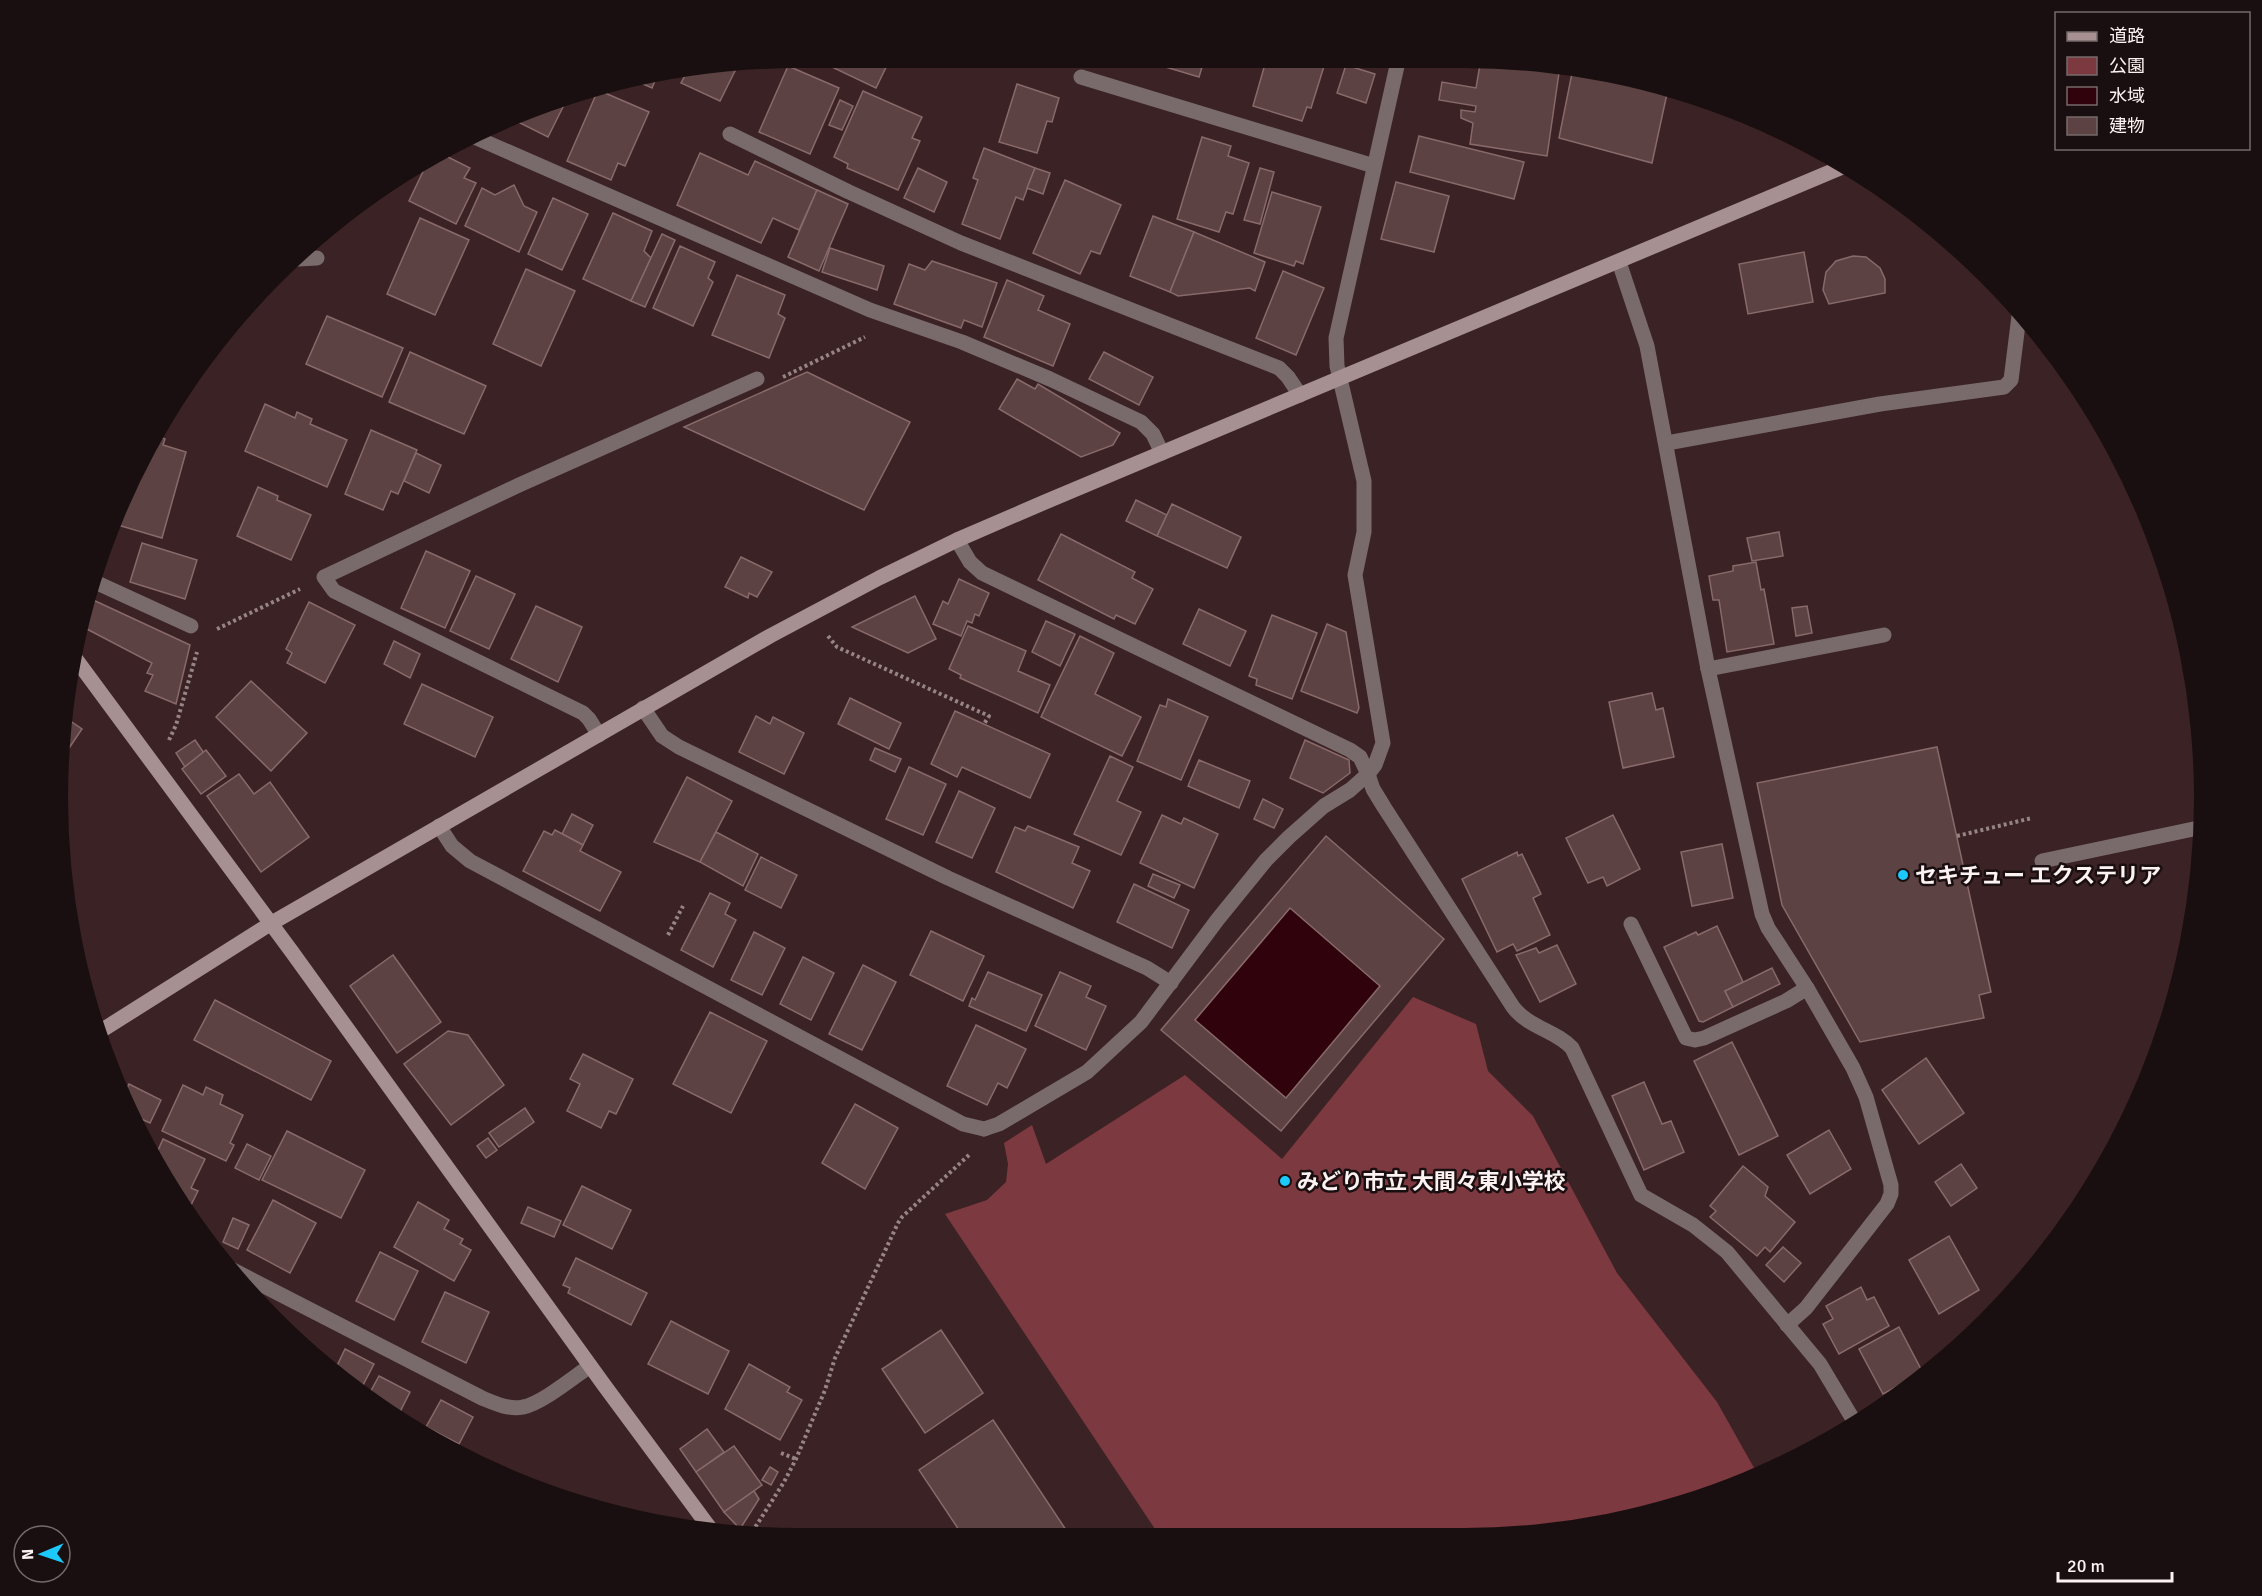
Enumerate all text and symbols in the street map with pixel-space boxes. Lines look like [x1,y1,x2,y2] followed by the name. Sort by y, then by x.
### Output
[2055,12,2250,150] legend
[2109,25,2145,47] text: 道路
[2109,55,2145,77] text: 公園
[2109,85,2145,107] text: 水域
[2109,115,2145,137] text: 建物
[1915,862,2161,889] place label: セキチュー エクステリア
[1896,868,1910,882] marker: セキチュー エクステリア
[1297,1168,1566,1195] place label: みどり市立 大間々東小学校
[1278,1174,1292,1188] marker: みどり市立 大間々東小学校
[12,1524,72,1584] north arrow
[2058,1545,2172,1583] scale bar
[18,1549,38,1560] text: N
[2067,1555,2105,1577] text: 20 m

